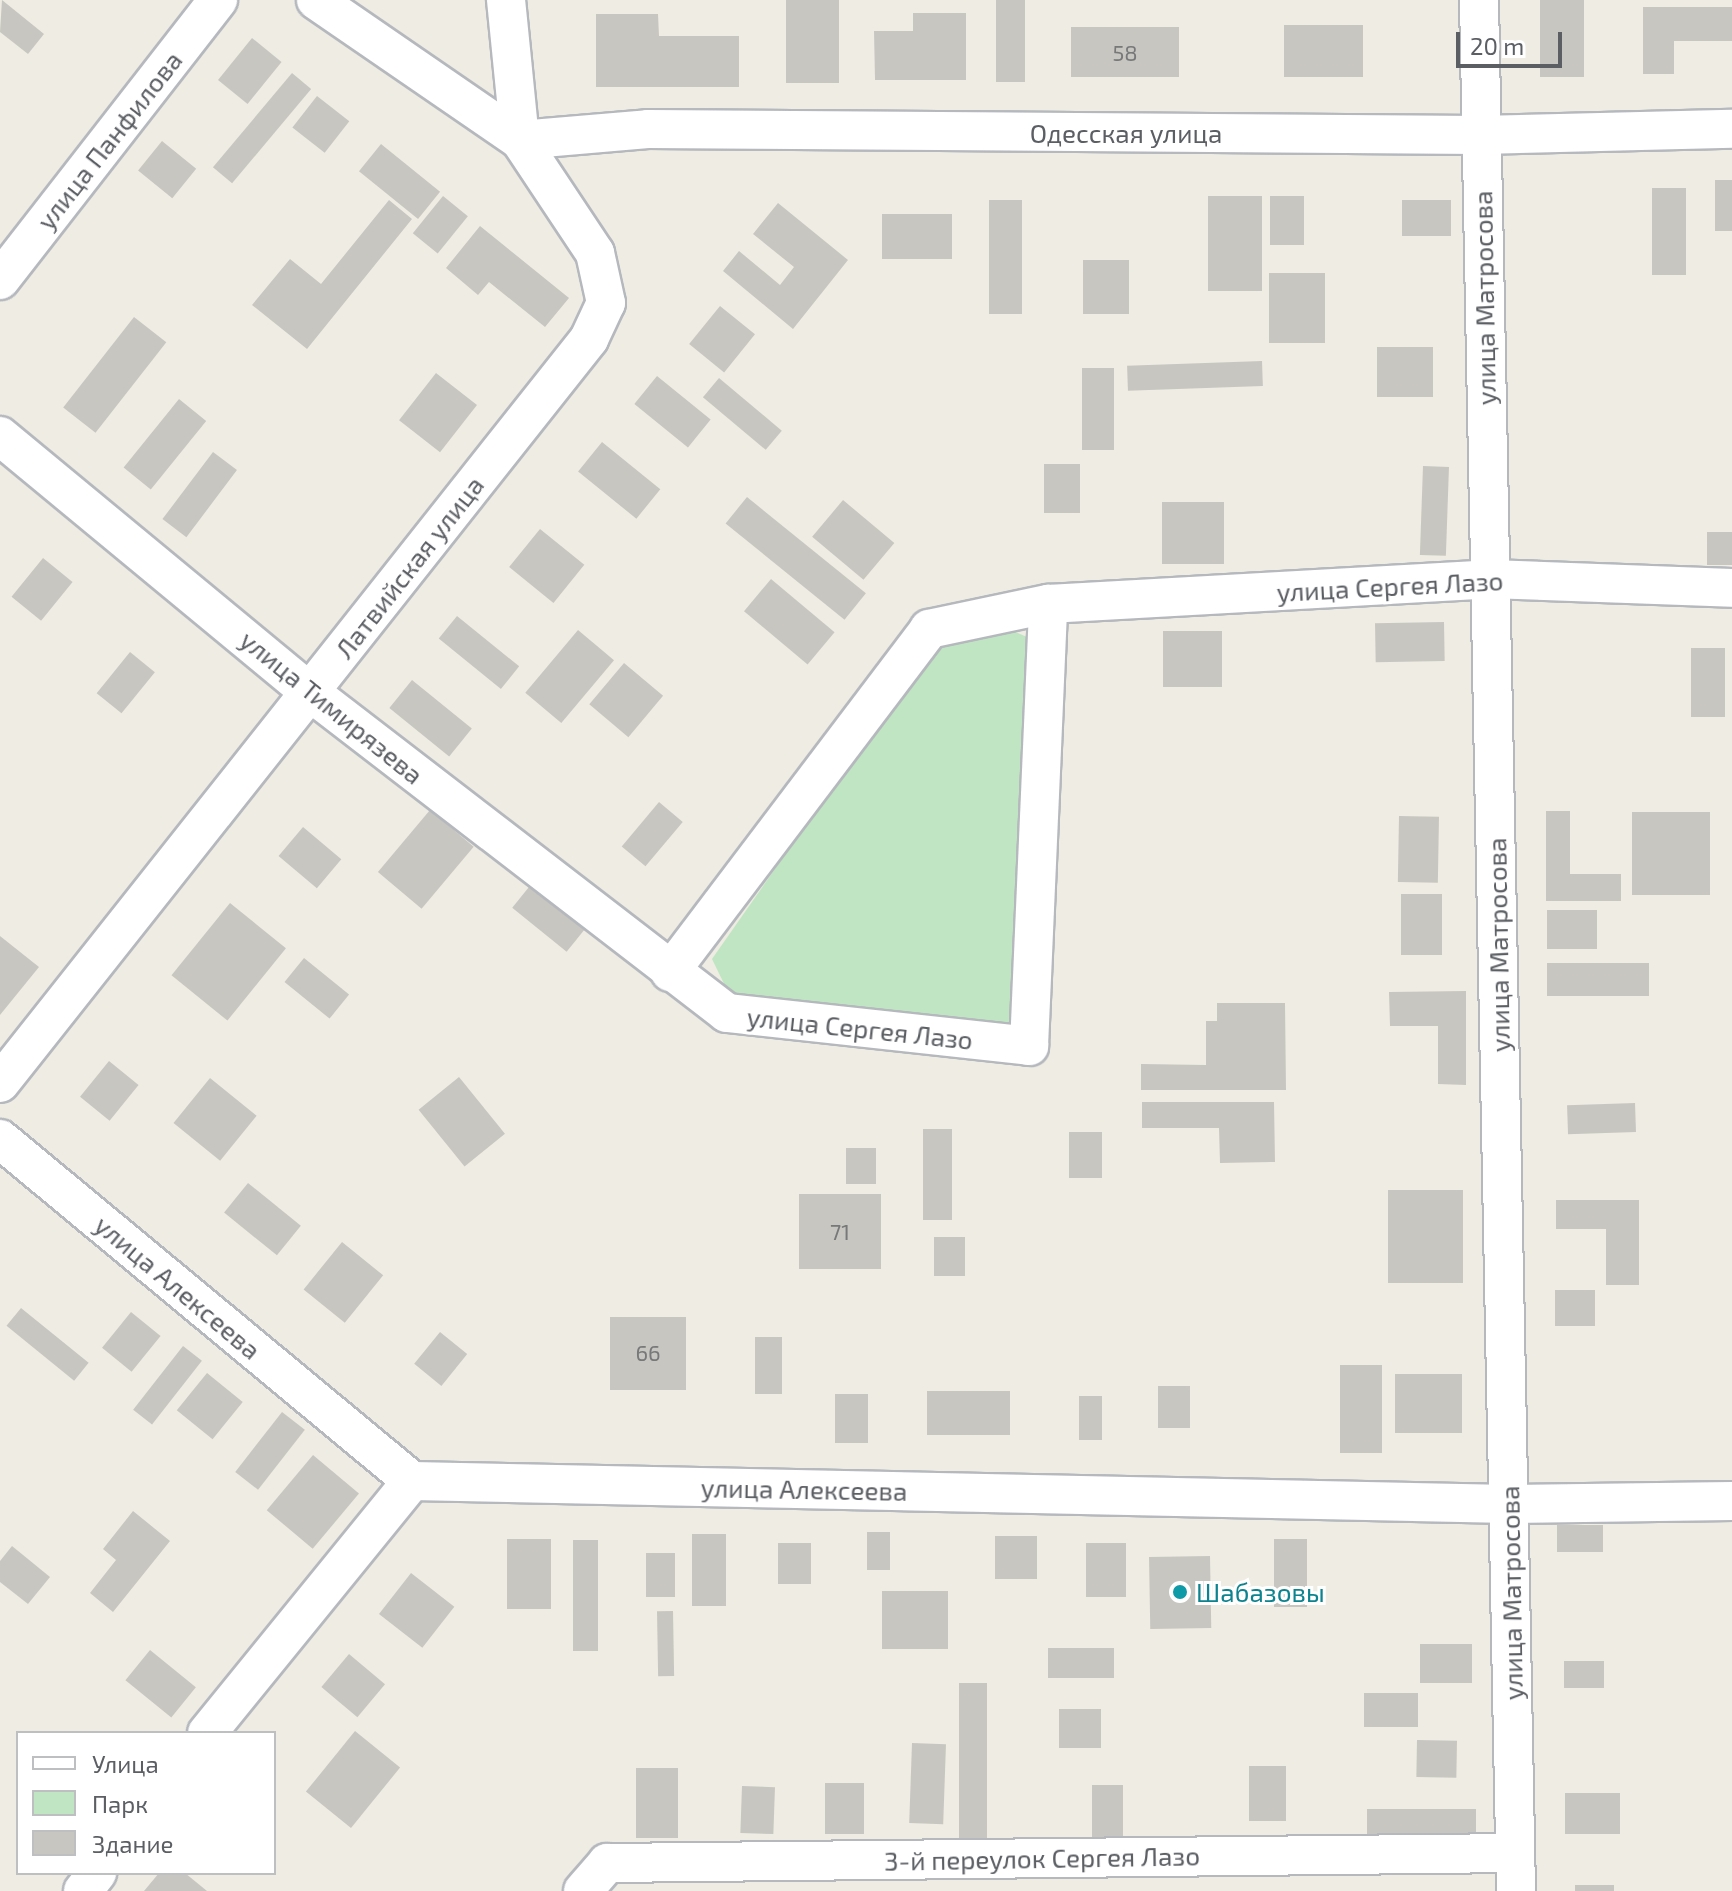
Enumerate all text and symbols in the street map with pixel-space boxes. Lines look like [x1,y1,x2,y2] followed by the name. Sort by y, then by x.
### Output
[1460,16,1566,66] scale bar
[1470,31,1524,60] text: 20 m
[1112,40,1138,66] house number: 58
[30,45,188,235] street label: улица Панфилова
[1030,117,1222,149] street label: Одесская улица
[1467,190,1501,406] street label: улица Матросова
[328,470,490,664] street label: Латвийская улица
[1276,564,1504,608] street label: улица Сергея Лазо
[234,624,430,790] street label: улица Тимирязева
[1481,837,1515,1053] street label: улица Матросова
[746,1001,974,1055] street label: улица Сергея Лазо
[89,1209,267,1365] street label: улица Алексеева
[830,1219,850,1245] house number: 71
[635,1340,661,1366] house number: 66
[700,1472,908,1506] street label: улица Алексеева
[1494,1485,1528,1701] street label: улица Матросова
[1196,1576,1325,1608] place label: Шабазовы
[1171,1583,1189,1601] marker: Шабазовы
[16,1731,276,1875] legend
[92,1749,159,1778] text: Улица
[92,1789,148,1818] text: Парк
[92,1829,174,1858] text: Здание
[884,1840,1200,1876] street label: 3-й переулок Сергея Лазо

